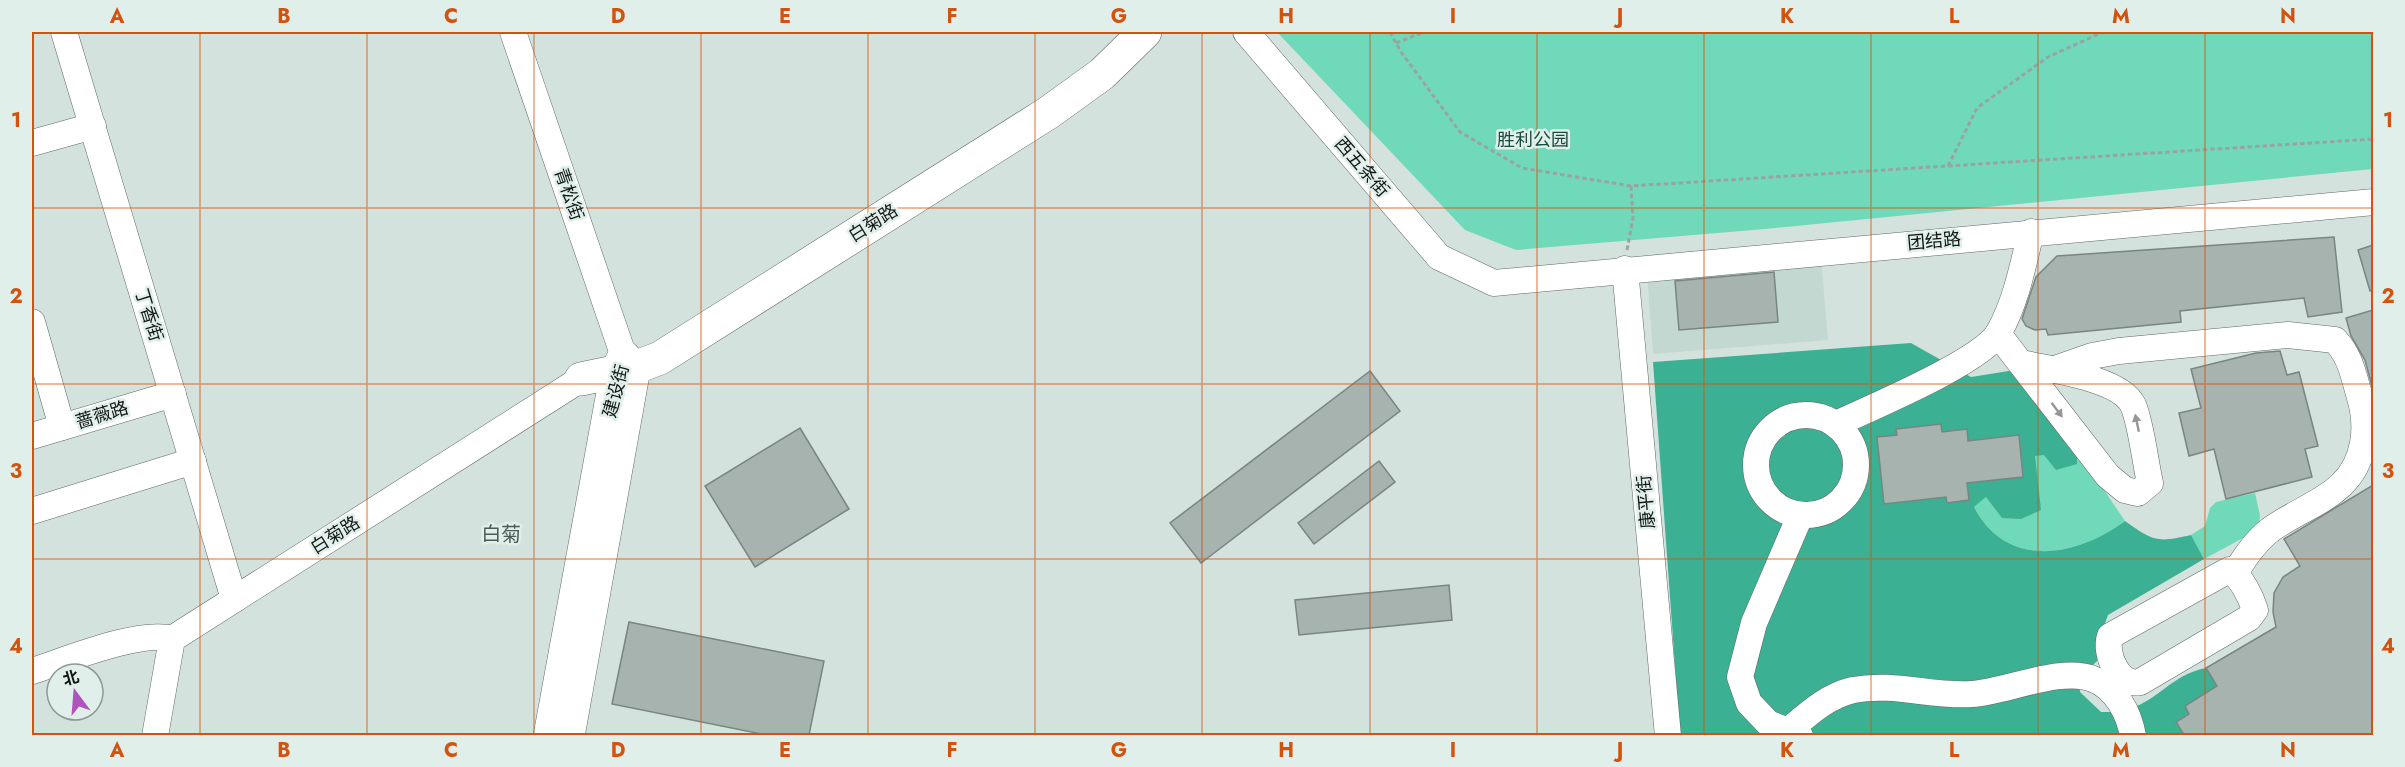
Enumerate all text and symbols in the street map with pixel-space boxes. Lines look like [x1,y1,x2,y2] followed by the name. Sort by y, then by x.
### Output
[109,2,125,31] text: A
[277,2,291,31] text: B
[444,2,458,31] text: C
[611,2,625,31] text: D
[779,2,791,31] text: E
[946,2,958,31] text: F
[1111,2,1127,31] text: G
[1278,2,1294,31] text: H
[1450,2,1456,31] text: I
[1613,2,1623,31] text: J
[1780,2,1794,31] text: K
[1949,2,1960,31] text: L
[2112,2,2130,31] text: M
[2280,2,2296,31] text: N
[11,106,21,135] text: 1
[2383,106,2393,135] text: 1
[1497,127,1569,153] park label: 胜利公园
[1329,131,1395,203] street label: 西五条街
[548,164,590,224] street label: 青松街
[843,198,903,248] street label: 白菊路
[1906,226,1962,256] street label: 团结路
[9,282,23,311] text: 2
[2381,282,2395,311] text: 2
[129,285,169,345] street label: 丁香街
[596,362,636,420] street label: 建设街
[72,395,132,435] street label: 蔷薇路
[2051,402,2063,417] one-way arrow
[2132,413,2141,432] one-way arrow
[10,457,22,486] text: 3
[2382,457,2394,486] text: 3
[1631,474,1661,530] street label: 康平街
[305,510,365,560] street label: 白菊路
[481,520,521,549] district label: 白菊
[9,632,23,661] text: 4
[2381,632,2395,661] text: 4
[45,662,105,722] north arrow
[60,665,82,691] text: 北
[109,736,125,765] text: A
[277,736,291,765] text: B
[444,736,458,765] text: C
[611,736,625,765] text: D
[779,736,791,765] text: E
[946,736,958,765] text: F
[1111,736,1127,765] text: G
[1278,736,1294,765] text: H
[1450,736,1456,765] text: I
[1613,736,1623,765] text: J
[1780,736,1794,765] text: K
[1949,736,1960,765] text: L
[2112,736,2130,765] text: M
[2280,736,2296,765] text: N

